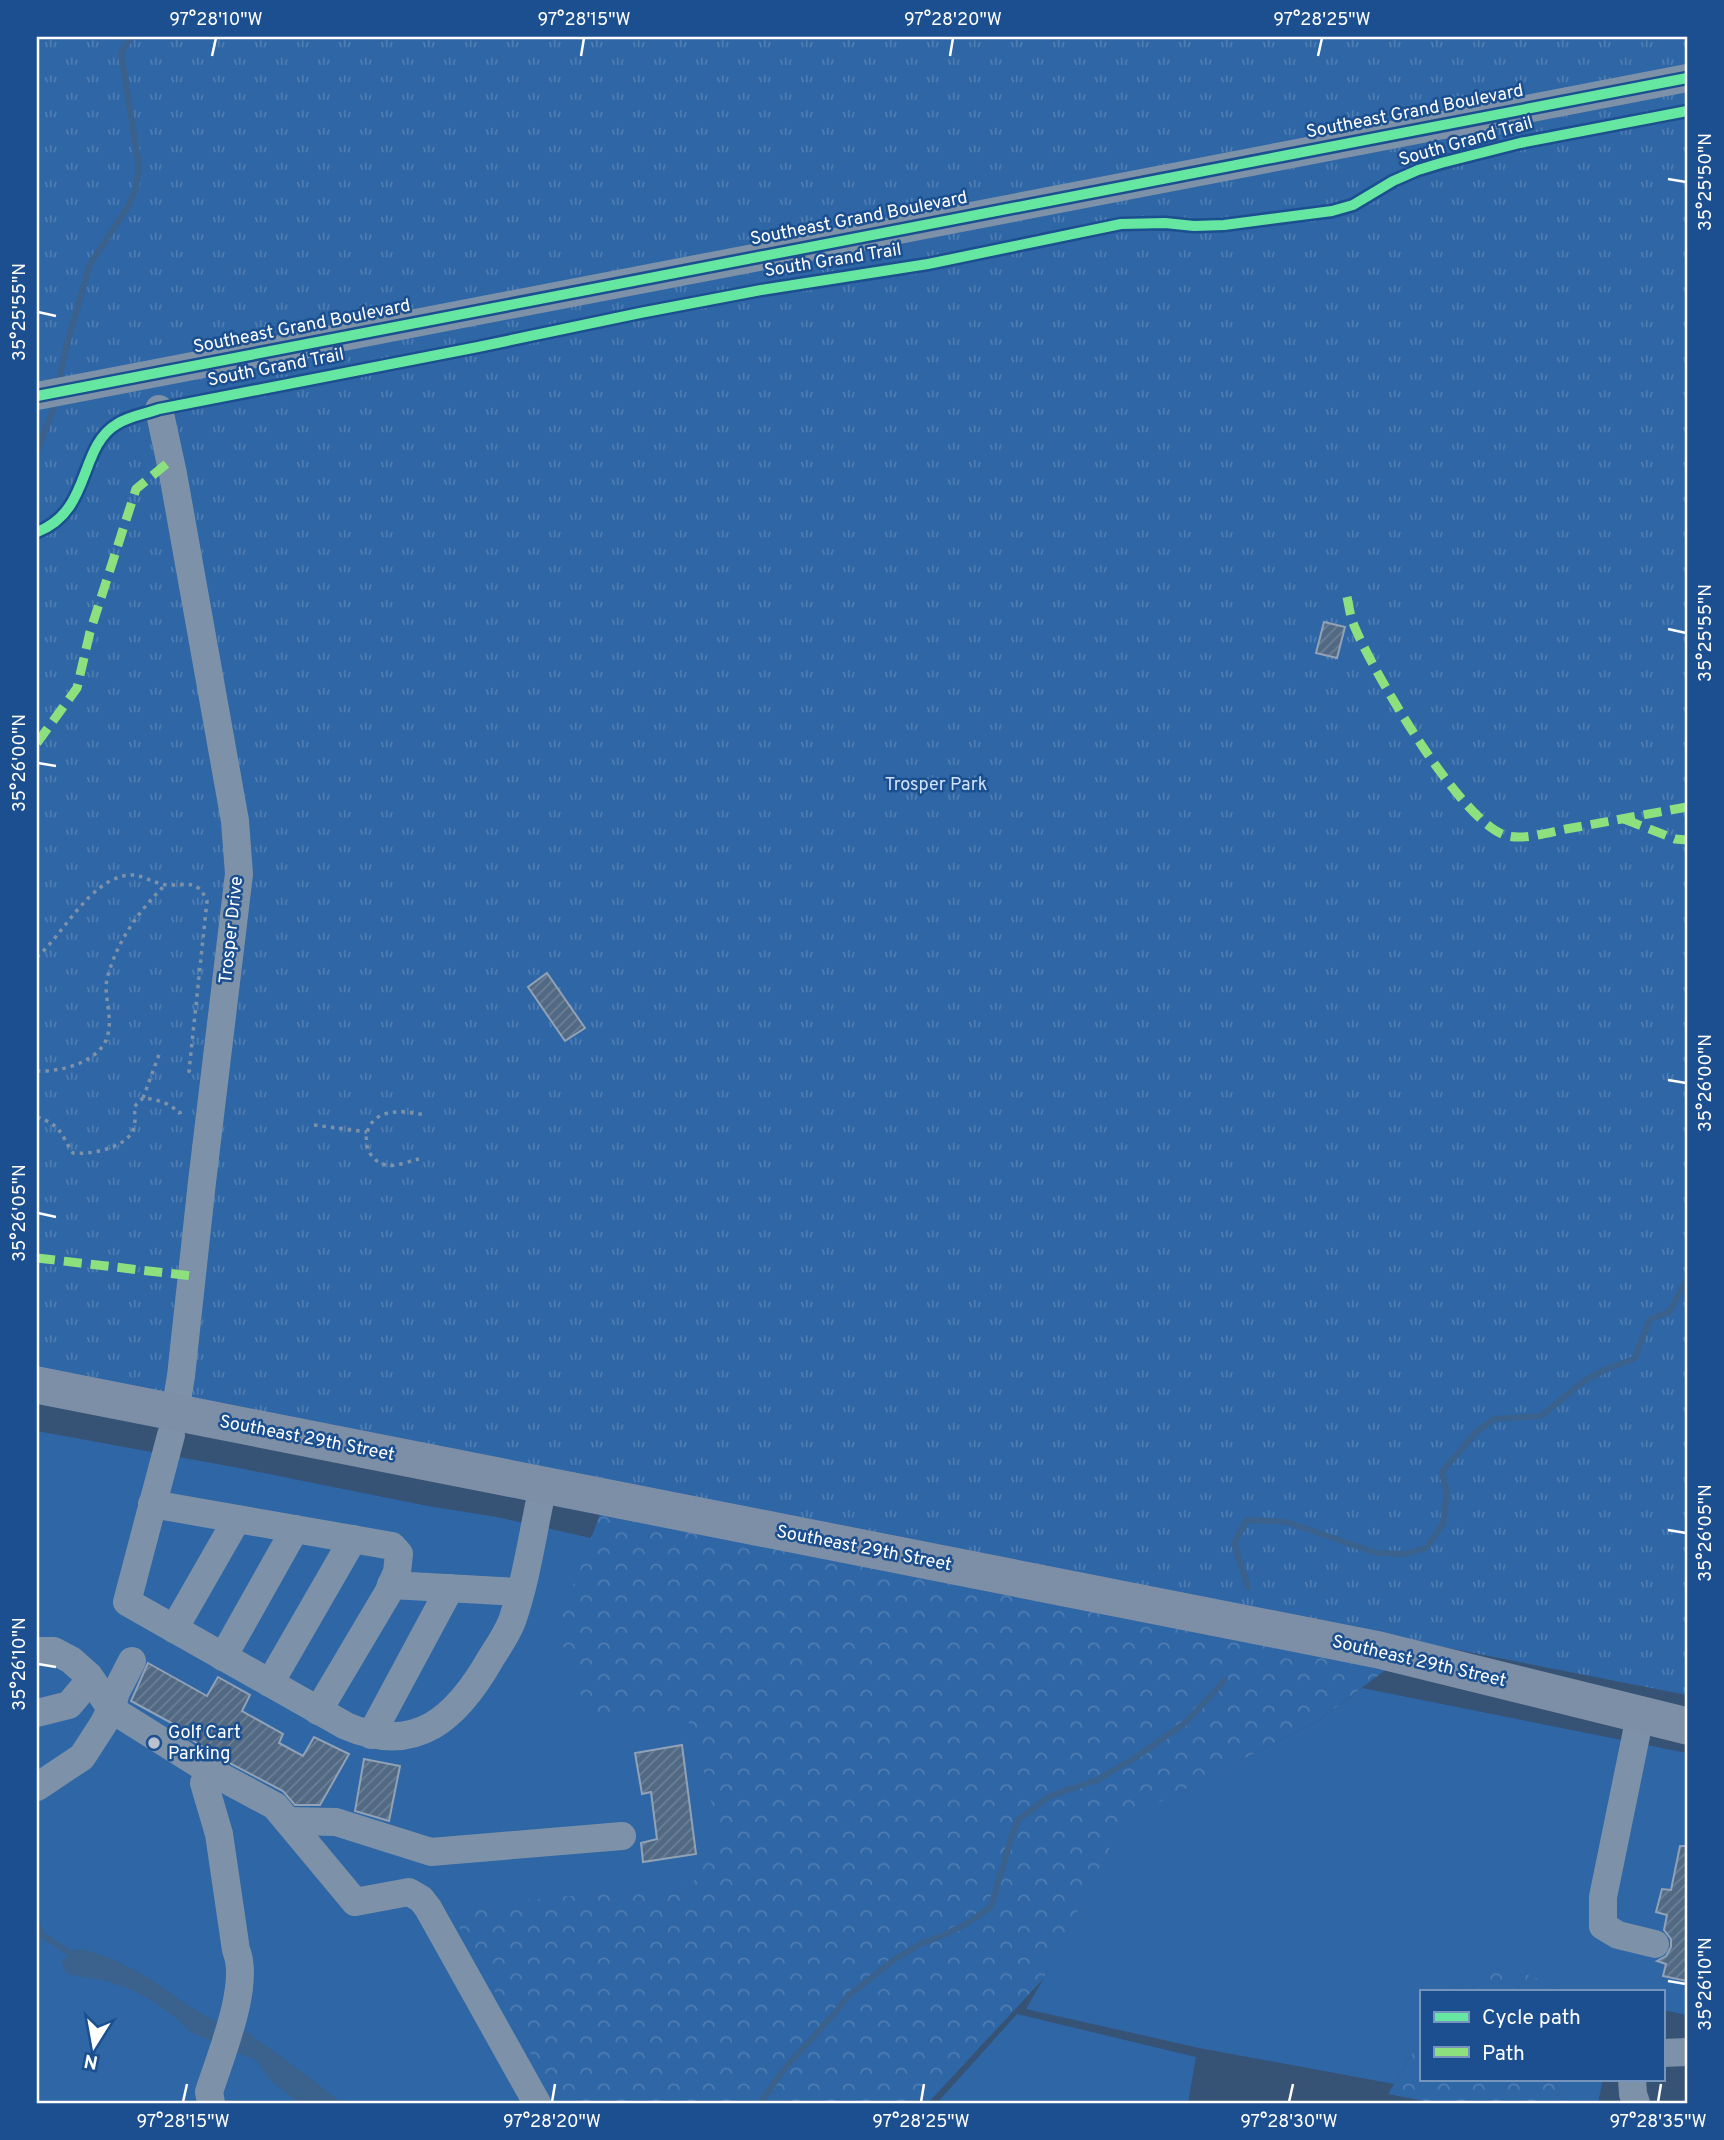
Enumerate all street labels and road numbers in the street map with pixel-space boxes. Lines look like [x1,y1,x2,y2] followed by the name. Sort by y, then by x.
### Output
[1304,80,1526,144] street label: Southeast Grand Boulevard
[1396,112,1536,172] street label: South Grand Trail
[748,187,970,251] street label: Southeast Grand Boulevard
[763,239,903,283] street label: South Grand Trail
[191,295,413,359] street label: Southeast Grand Boulevard
[206,343,346,393] street label: South Grand Trail
[215,875,249,985] street label: Trosper Drive
[217,1411,397,1467] street label: Southeast 29th Street
[774,1521,954,1577] street label: Southeast 29th Street
[1330,1631,1508,1693] street label: Southeast 29th Street

